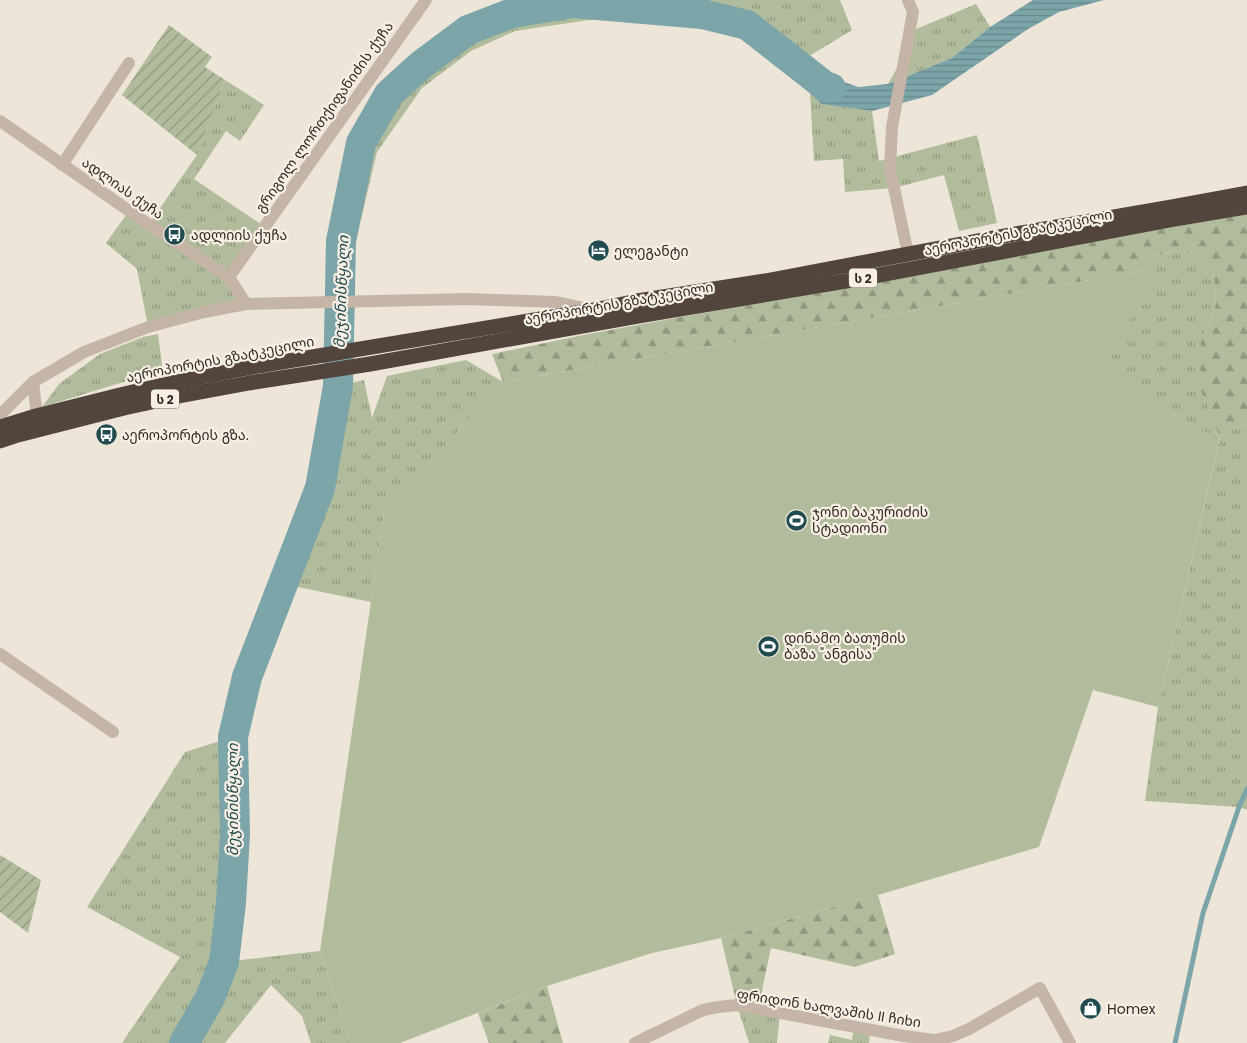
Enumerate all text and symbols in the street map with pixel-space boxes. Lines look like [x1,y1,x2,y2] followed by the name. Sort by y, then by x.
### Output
[250,17,398,217] street label: გრიგოლ ლორთქიფანიძის ქუჩა
[78,152,168,224] street label: ადლიას ქუჩა
[922,204,1114,260] street label: აეროპორტის გზატკეცილი
[163,223,187,247] bus stop icon: ადლიის ქუჩა
[191,225,287,245] place label: ადლიის ქუჩა
[329,234,354,349] water label: მეჯინისწყალი
[586,239,610,263] hotel icon: ელეგანტი
[614,241,689,261] place label: ელეგანტი
[849,268,877,288] road number: ს 2
[523,277,715,329] street label: აეროპორტის გზატკეცილი
[124,331,316,387] street label: აეროპორტის გზატკეცილი
[151,389,179,408] road number: ს 2
[94,423,118,447] bus stop icon: აეროპორტის გზა.
[122,425,249,445] place label: აეროპორტის გზა.
[812,502,928,538] place label: ჯონი ბაკურიძის სტადიონი
[784,508,808,532] sports icon: ჯონი ბაკურიძის სტადიონი
[784,628,906,664] place label: დინამო ბათუმის ბაზა "ანგისა"
[756,634,780,658] sports icon: დინამო ბათუმის ბაზა "ანგისა"
[222,742,243,856] water label: მეჯინისწყალი
[736,984,922,1032] street label: ფრიდონ ხალვაშის II ჩიხი
[1079,997,1103,1021] shop icon: Homex
[1107,999,1156,1019] place label: Homex

